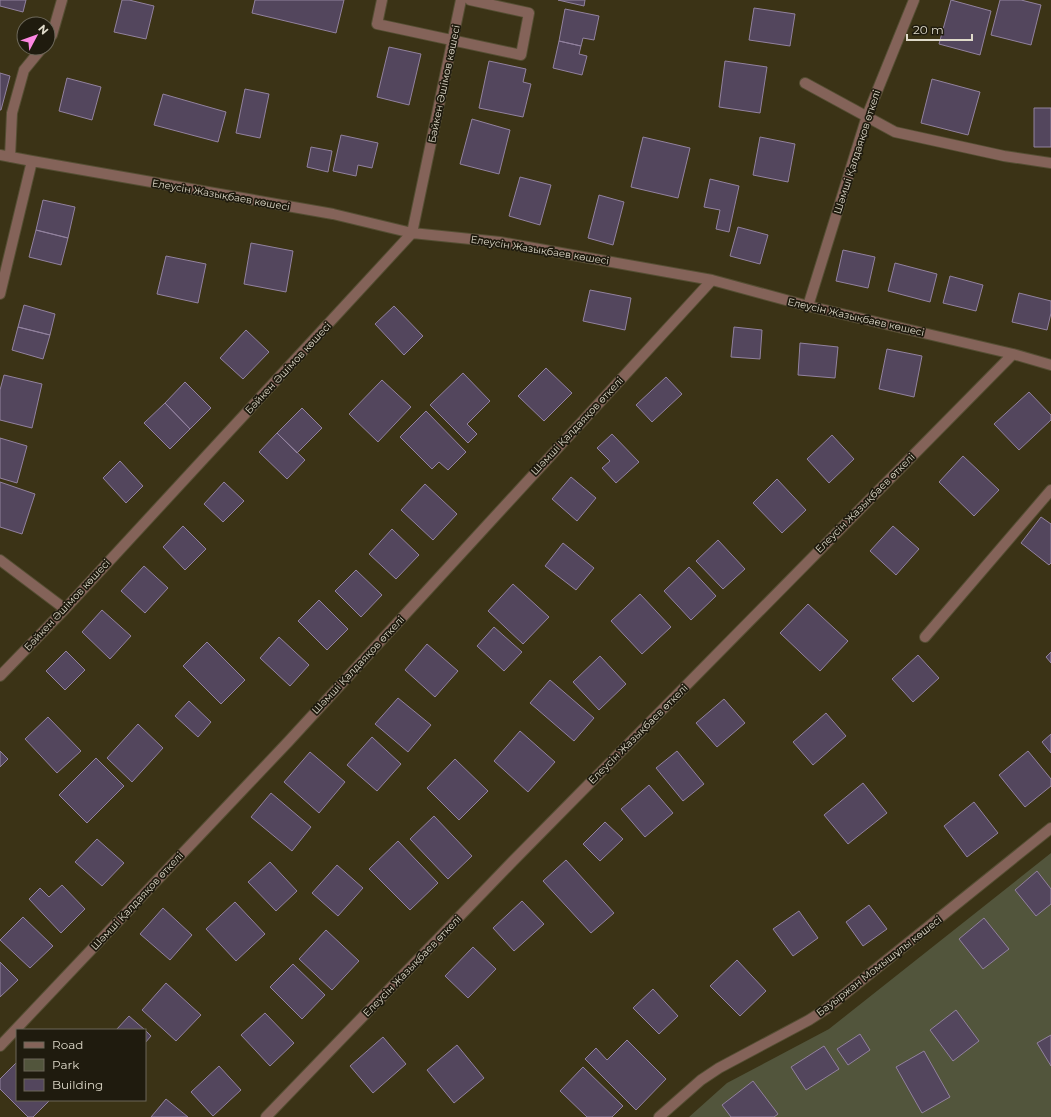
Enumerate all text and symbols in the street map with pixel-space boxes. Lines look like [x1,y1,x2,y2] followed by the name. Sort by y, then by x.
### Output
[16,16,56,56] north arrow
[907,16,972,42] scale bar
[35,21,52,37] text: N
[913,22,944,37] text: 20 m
[425,24,463,144] street label: Бәйкен Әшімов көшесі
[831,88,883,216] street label: Шәмші Қалдаяқов өткелі
[151,176,291,214] street label: Елеусін Жазықбаев көшесі
[470,233,610,267] street label: Елеусін Жазықбаев көшесі
[786,295,926,339] street label: Елеусін Жазықбаев көшесі
[242,320,334,416] street label: Бәйкен Әшімов көшесі
[528,374,626,478] street label: Шәмші Қалдаяқов өткелі
[812,450,918,556] street label: Елеусін Жазықбаев өткелі
[21,557,113,653] street label: Бәйкен Әшімов көшесі
[309,613,407,717] street label: Шәмші Қалдаяқов өткелі
[585,681,691,787] street label: Елеусін Жазықбаев өткелі
[88,849,186,953] street label: Шәмші Қалдаяқов өткелі
[360,913,464,1019] street label: Елеусін Жазықбаев өткелі
[814,913,944,1019] street label: Бауыржан Момышұлы көшесі
[16,1029,146,1101] legend
[52,1037,83,1052] text: Road
[52,1057,80,1072] text: Park
[52,1077,103,1092] text: Building

